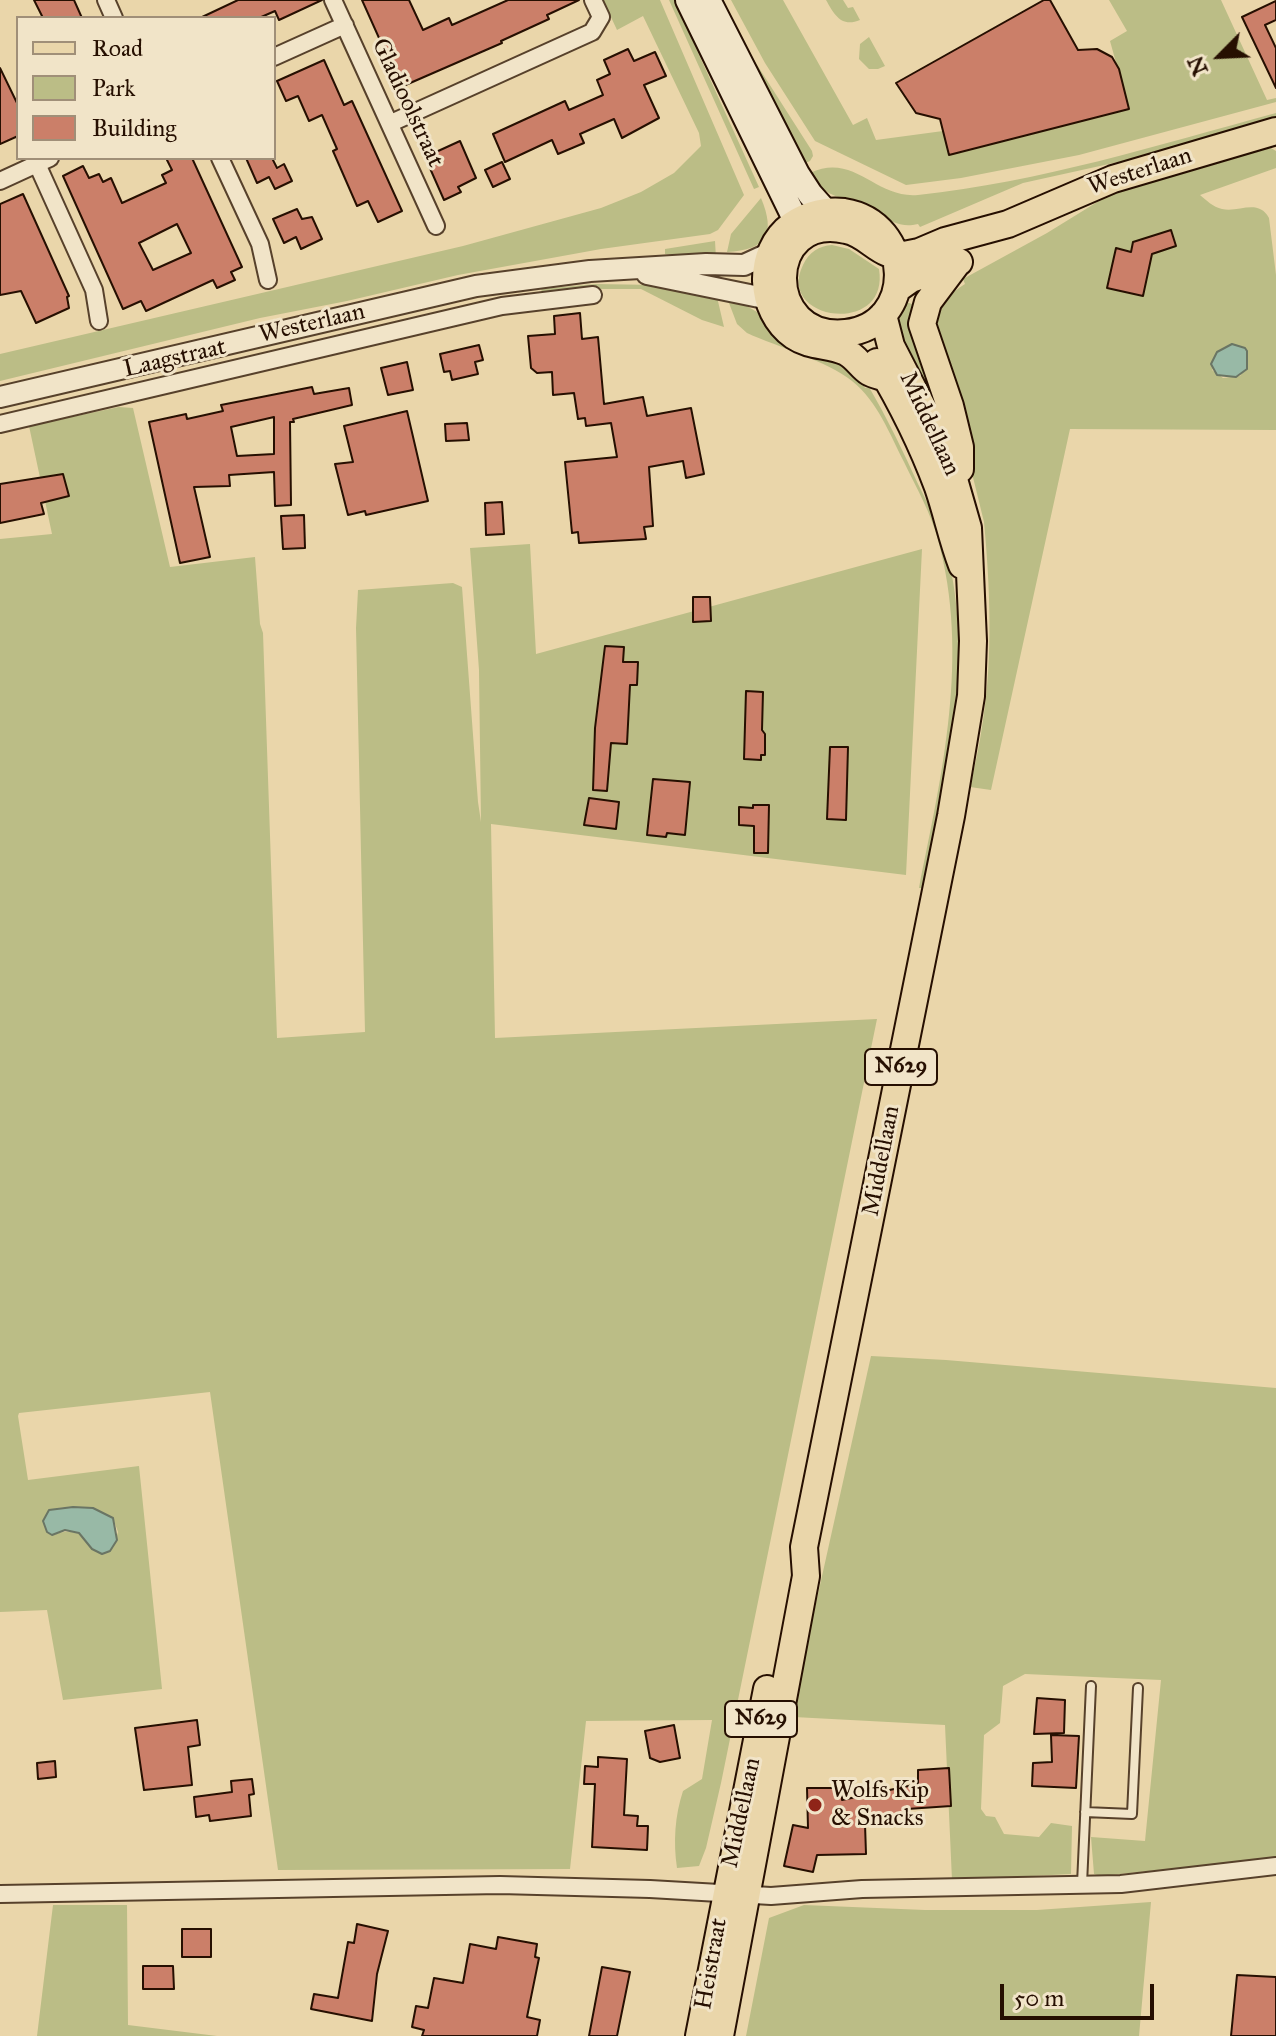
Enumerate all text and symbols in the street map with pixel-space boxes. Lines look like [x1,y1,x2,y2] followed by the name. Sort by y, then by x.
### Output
[16,16,276,160] legend
[1180,16,1260,96] north arrow
[92,33,143,63] text: Road
[365,34,449,172] street label: Gladioolstraat
[1181,52,1214,80] text: N
[92,73,135,103] text: Park
[92,113,177,143] text: Building
[1084,142,1196,202] street label: Westerlaan
[256,298,368,350] street label: Westerlaan
[121,333,229,385] street label: Laagstraat
[892,367,966,481] street label: Middellaan
[865,1049,937,1085] road number: N629
[857,1103,907,1219] street label: Middellaan
[725,1701,797,1737] road number: N629
[716,1755,768,1871] street label: Middellaan
[831,1777,929,1833] place label: Wolfs Kip & Snacks
[806,1796,824,1814] marker: Wolfs Kip & Snacks
[690,1916,734,2012] street label: Heistraat
[1004,1968,1158,2018] scale bar
[1014,1983,1064,2013] text: 50 m

